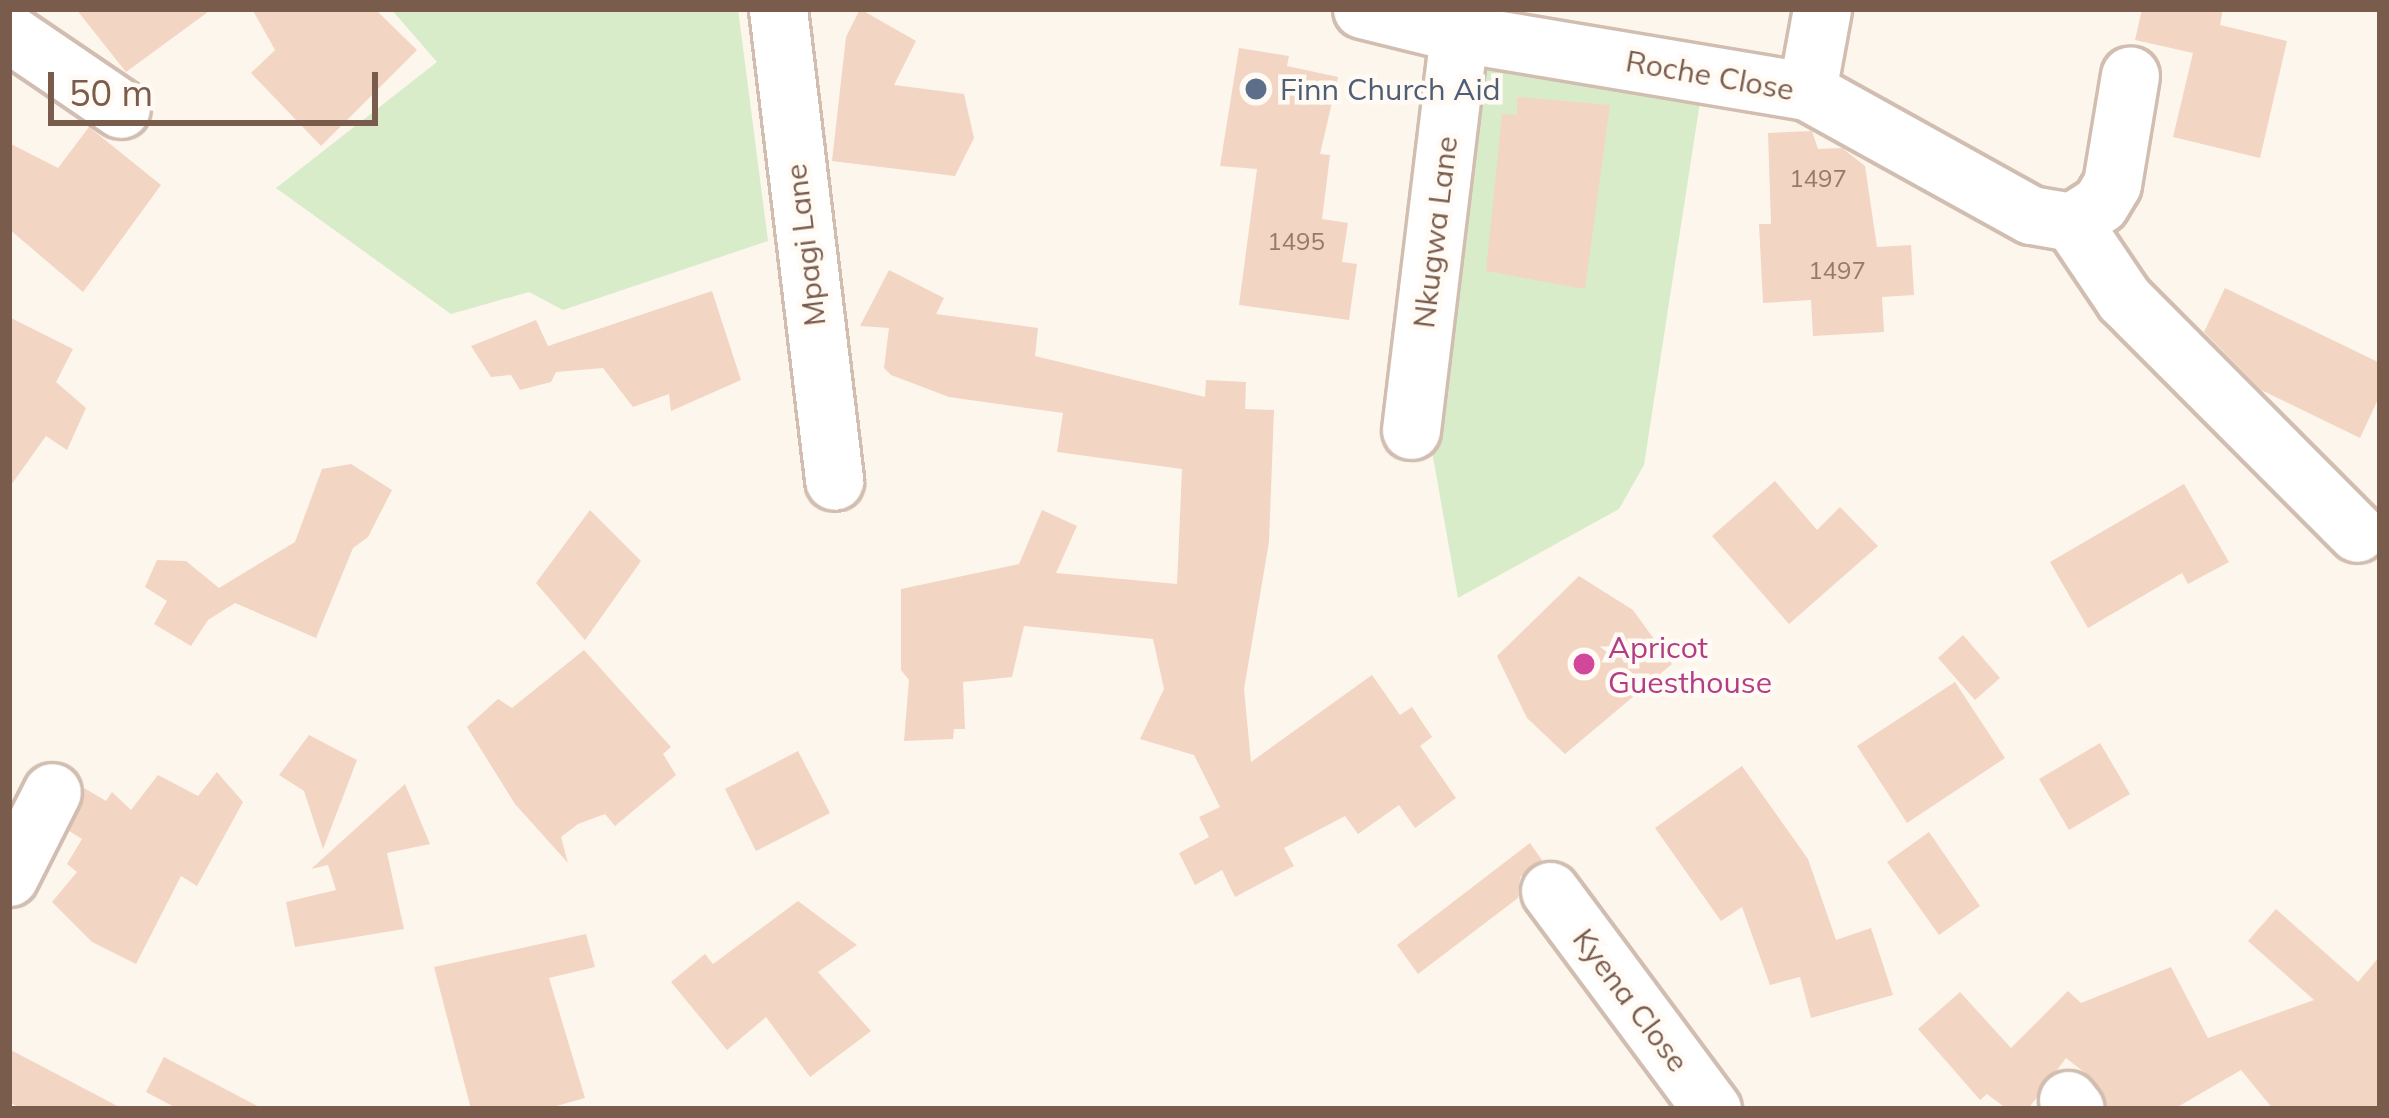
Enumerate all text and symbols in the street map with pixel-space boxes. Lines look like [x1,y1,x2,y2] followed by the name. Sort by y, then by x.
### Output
[1623,43,1797,107] street label: Roche Close
[54,48,384,122] scale bar
[69,70,153,115] text: 50 m
[1280,71,1501,107] place label: Finn Church Aid
[1243,76,1269,102] marker: Finn Church Aid
[1405,134,1465,330] street label: Nkugwa Lane
[777,162,833,328] street label: Mpagi Lane
[1789,165,1847,193] house number: 1497
[1267,228,1325,256] house number: 1495
[1808,257,1866,285] house number: 1497
[1608,629,1772,700] place label: Apricot Guesthouse
[1571,651,1597,677] marker: Apricot Guesthouse
[1566,921,1696,1079] street label: Kyena Close

